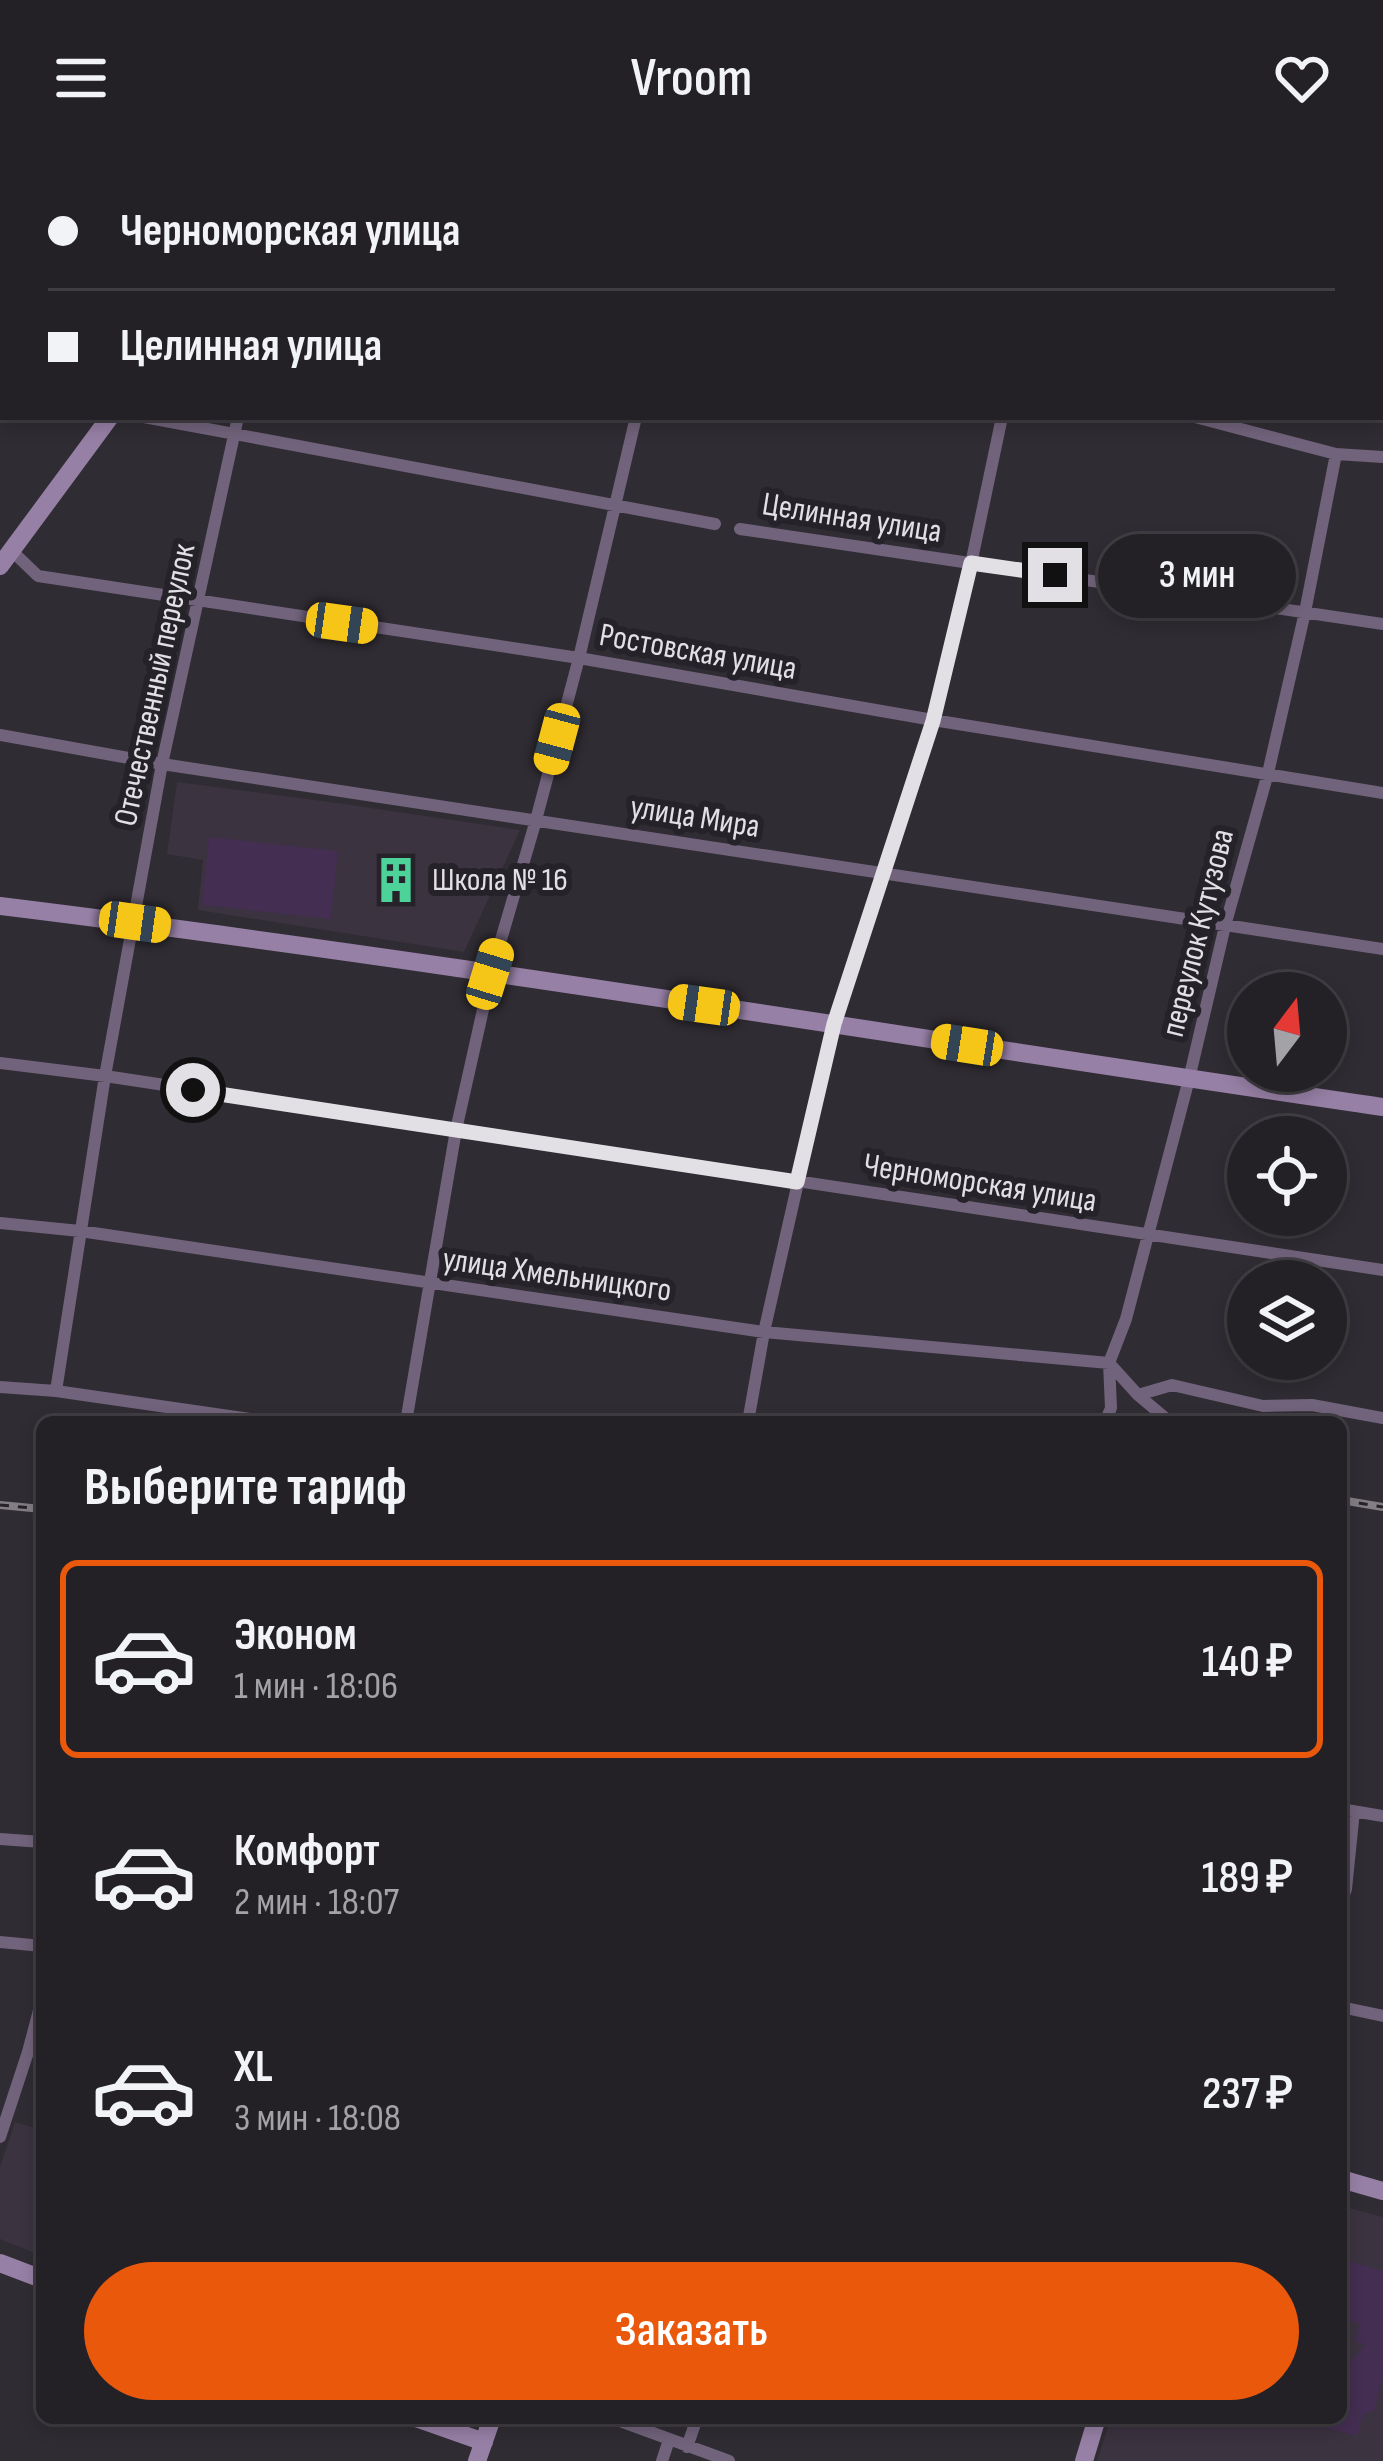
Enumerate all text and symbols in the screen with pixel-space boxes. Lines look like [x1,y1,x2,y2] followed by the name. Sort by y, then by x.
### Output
[48,45,114,111] icon: menu
[1269,45,1335,111] icon: heart
[631,46,752,111] text: Vroom
[120,204,461,259] text: Черноморская улица
[120,319,382,374] text: Целинная улица
[759,484,945,552] street label: Целинная улица
[1097,533,1295,617] callout: 3 мин
[106,540,205,830] street label: Отечественный переулок
[1028,548,1082,602] route end
[1159,552,1235,599] text: 3 мин
[304,600,380,646] car
[596,615,800,689] street label: Ростовская улица
[530,700,584,778] car
[627,787,763,847] street label: улица Мира
[1153,825,1243,1041] street label: переулок Кутузова
[371,855,421,905] building icon: Школа № 16
[432,860,568,900] place label: Школа № 16
[97,899,173,945] car
[462,934,518,1014] car
[1227,972,1347,1092] north arrow
[1227,972,1347,1380] map controls
[666,982,742,1028] car
[929,1022,1005,1068] car
[166,1063,220,1117] route start
[1227,1116,1347,1236] button: locate
[861,1145,1099,1221] street label: Черноморская улица
[440,1239,674,1311] street label: улица Хмельницкого
[1227,1260,1347,1380] button: layers
[84,1455,407,1520] text: Выберите тариф
[90,1605,198,1713] icon: car
[234,1608,357,1663] text: Эконом
[1202,1635,1293,1690] text: 140 ₽
[234,1663,398,1710] text: 1 мин · 18:06
[90,1821,198,1929] icon: car
[234,1824,380,1879] text: Комфорт
[1202,1851,1293,1906] text: 189 ₽
[234,1879,399,1926] text: 2 мин · 18:07
[90,2037,198,2145] icon: car
[234,2040,273,2095] text: XL
[1202,2067,1293,2122] text: 237 ₽
[234,2095,401,2142] text: 3 мин · 18:08
[84,2262,1299,2400] button: Заказать

